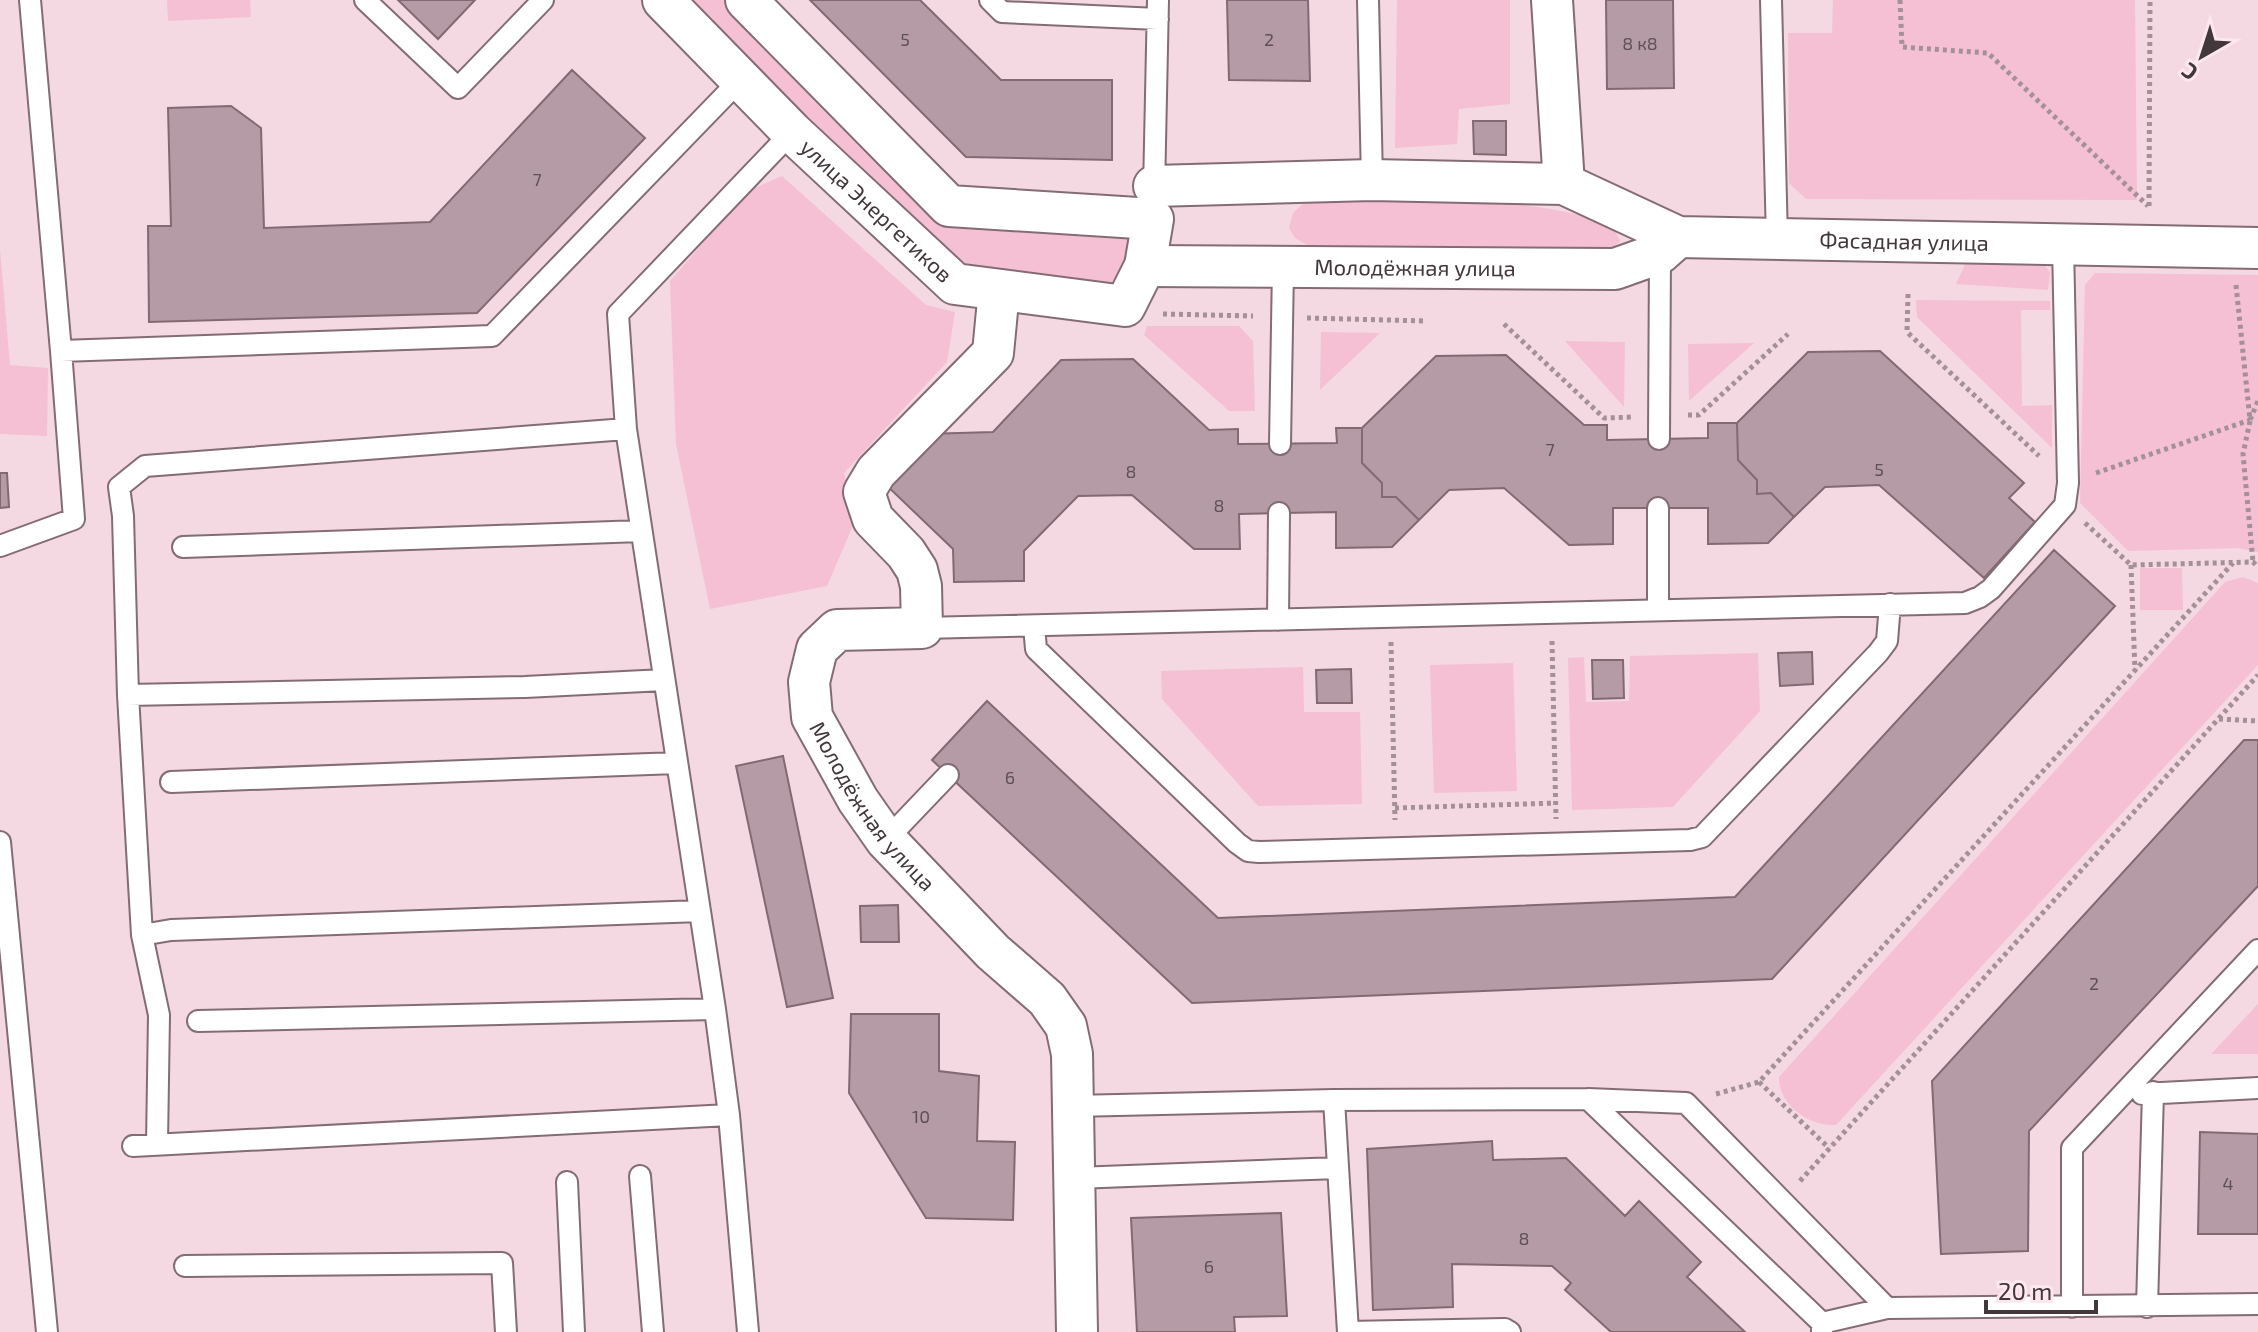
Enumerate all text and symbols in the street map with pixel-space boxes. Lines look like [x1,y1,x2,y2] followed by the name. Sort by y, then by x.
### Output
[2162,16,2242,96] north arrow
[900,28,910,50] house number: 5
[1264,28,1274,50] house number: 2
[1622,32,1658,54] house number: 8 к8
[2176,58,2202,86] text: С
[795,133,958,287] street label: улица Энергетиков
[532,168,542,190] house number: 7
[1819,226,1989,255] street label: Фасадная улица
[1314,253,1516,281] street label: Молодёжная улица
[1545,438,1555,460] house number: 7
[1874,458,1884,480] house number: 5
[1126,460,1136,482] house number: 8
[1214,494,1224,516] house number: 8
[805,717,941,896] street label: Молодёжная улица
[1005,766,1015,788] house number: 6
[2089,972,2099,994] house number: 2
[912,1105,930,1127] house number: 10
[2222,1172,2234,1194] house number: 4
[1519,1227,1529,1249] house number: 8
[1204,1255,1214,1277] house number: 6
[1986,1264,2096,1314] scale bar
[1998,1276,2052,1305] text: 20 m

